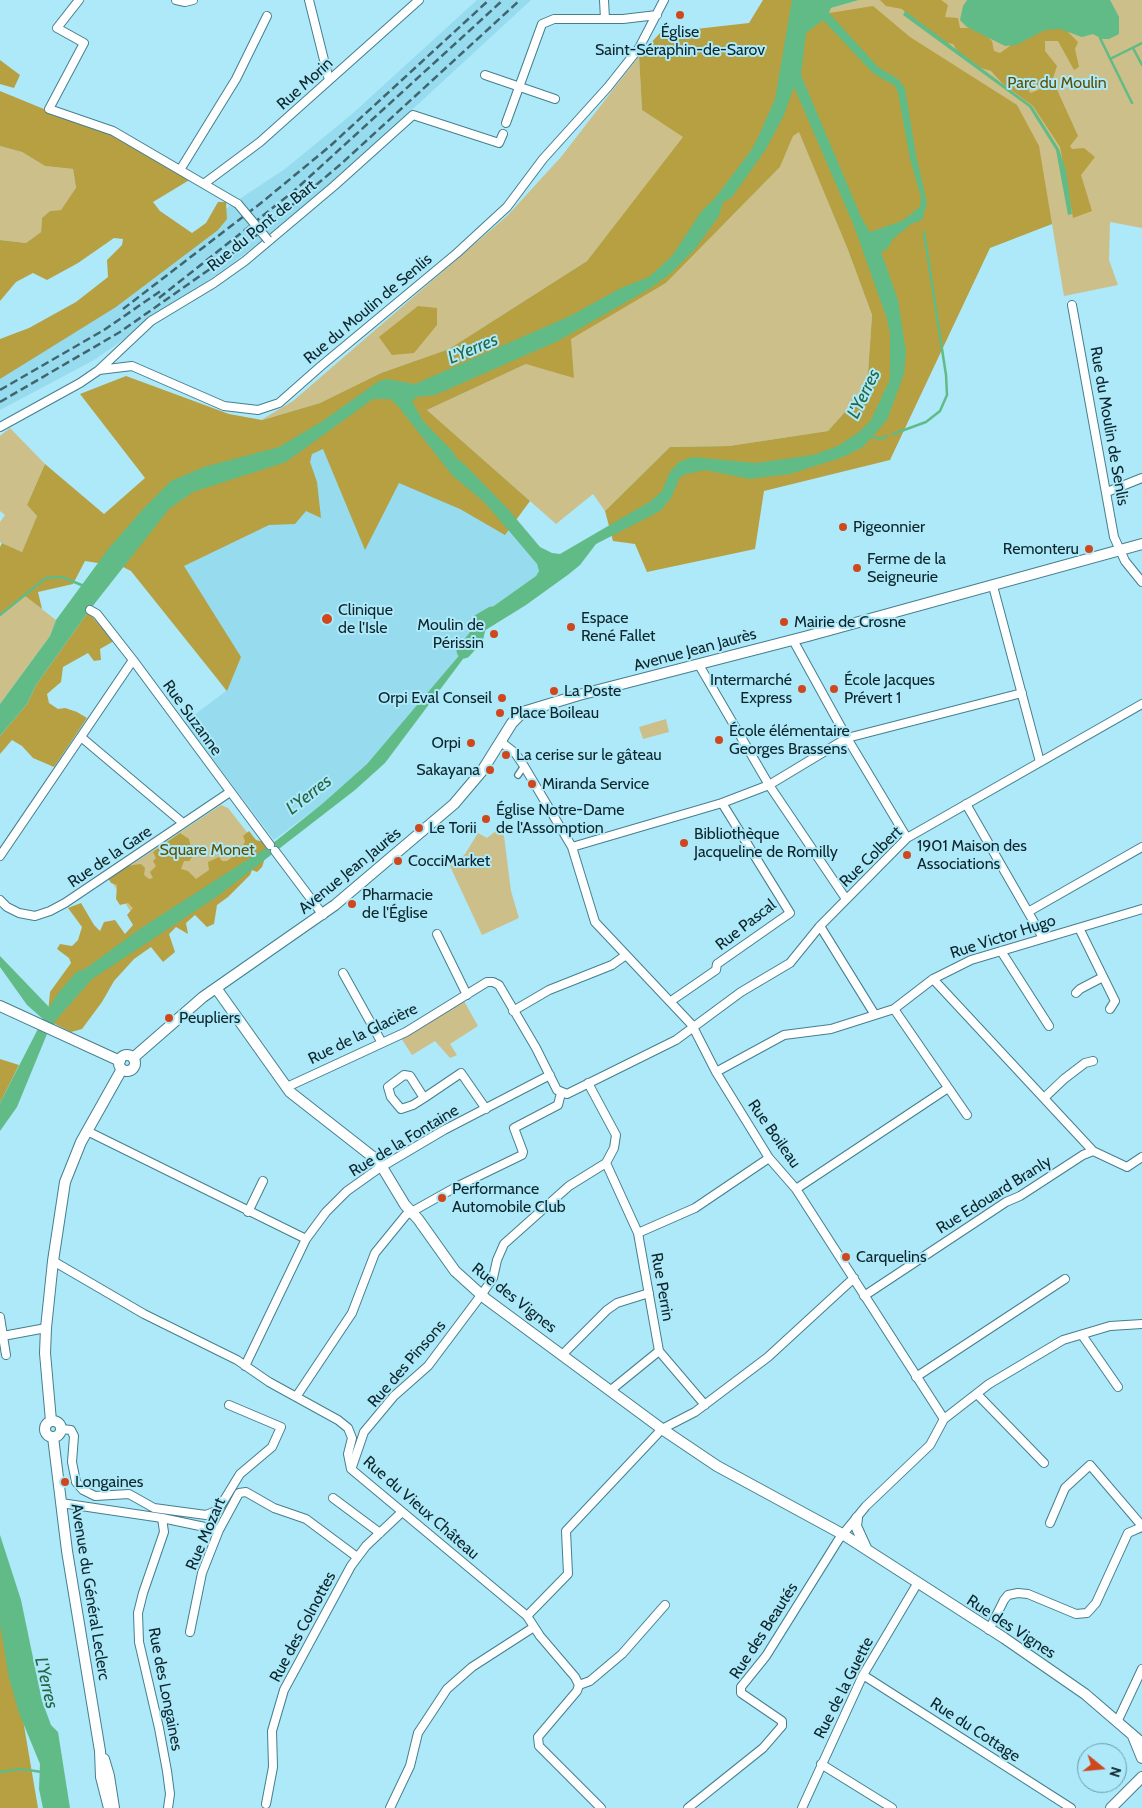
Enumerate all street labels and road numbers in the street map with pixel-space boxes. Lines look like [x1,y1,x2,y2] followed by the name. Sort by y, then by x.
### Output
[273,54,337,114] street label: Rue Morin
[204,176,320,276] street label: Rue du Pont de Bart
[300,250,436,368] street label: Rue du Moulin de Senlis
[1086,345,1132,507] street label: Rue du Moulin de Senlis
[632,624,758,676] street label: Avenue Jean Jaurès
[158,677,226,759] street label: Rue Suzanne
[64,822,156,892] street label: Rue de la Gare
[836,823,906,891] street label: Rue Colbert
[295,824,405,918] street label: Avenue Jean Jaurès
[712,895,780,955] street label: Rue Pascal
[948,911,1058,963] street label: Rue Victor Hugo
[305,999,421,1069] street label: Rue de la Glacière
[743,1096,805,1172] street label: Rue Boileau
[346,1101,462,1181] street label: Rue de la Fontaine
[933,1152,1055,1238] street label: Rue Edouard Branly
[647,1251,677,1323] street label: Rue Perrin
[468,1259,560,1337] street label: Rue des Vignes
[364,1316,450,1412] street label: Rue des Pinsons
[359,1452,483,1564] street label: Rue du Vieux Château
[182,1495,230,1573] street label: Rue Mozart
[67,1502,113,1682] street label: Avenue du Général Leclerc
[266,1568,340,1686] street label: Rue des Colnottes
[726,1579,802,1683] street label: Rue des Beautés
[963,1591,1059,1663] street label: Rue des Vignes
[144,1626,186,1752] street label: Rue des Longaines
[810,1634,878,1742] street label: Rue de la Guette
[926,1694,1024,1766] street label: Rue du Cottage

